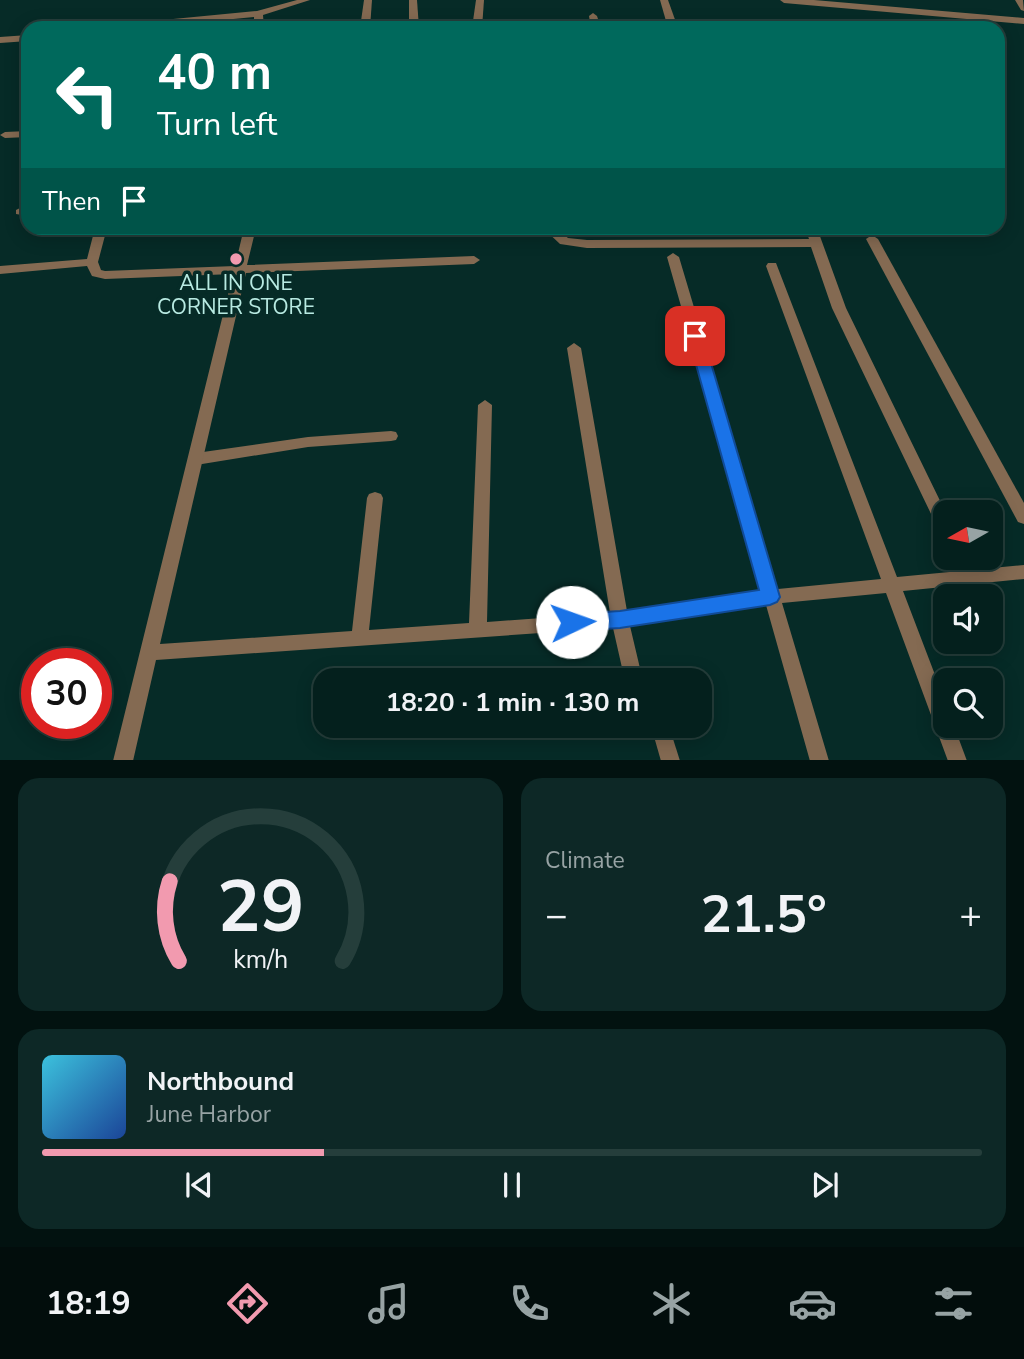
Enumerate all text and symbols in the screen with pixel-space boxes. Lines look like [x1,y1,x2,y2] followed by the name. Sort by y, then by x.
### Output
[157,39,272,106] text: 40 m
[42,49,133,140] icon: left
[157,103,277,146] text: Turn left
[115,182,153,220] icon: arrive
[42,184,101,219] text: Then
[228,251,244,267] marker: ALL IN ONE CORNER STORE
[157,269,315,321] place label: ALL IN ONE CORNER STORE
[665,306,725,366] pin
[676,317,714,355] icon: arrive
[933,500,1003,570] north arrow
[933,500,1003,738] map controls
[933,584,1003,654] button: sound
[535,585,609,659] position arrow
[21,648,112,739] speed limit sign: 30
[933,668,1003,738] button: search
[386,685,639,720] text: 18:20 · 1 min · 130 m
[545,845,625,876] text: Climate
[217,857,304,957] text: 29
[700,879,827,950] text: 21.5°
[545,890,568,941] text: −
[959,890,982,941] text: +
[233,942,288,976] text: km/h
[147,1064,294,1099] text: Northbound
[147,1099,271,1130] text: June Harbor
[180,1166,218,1204] icon: previous
[493,1166,531,1204] icon: pause
[806,1166,844,1204] icon: next
[223,1279,272,1328] icon: directions
[364,1279,413,1328] icon: music
[505,1279,554,1328] icon: phone
[647,1279,696,1328] icon: climate
[788,1279,837,1328] icon: car
[929,1279,978,1328] icon: filters
[46,1282,131,1325] text: 18:19

